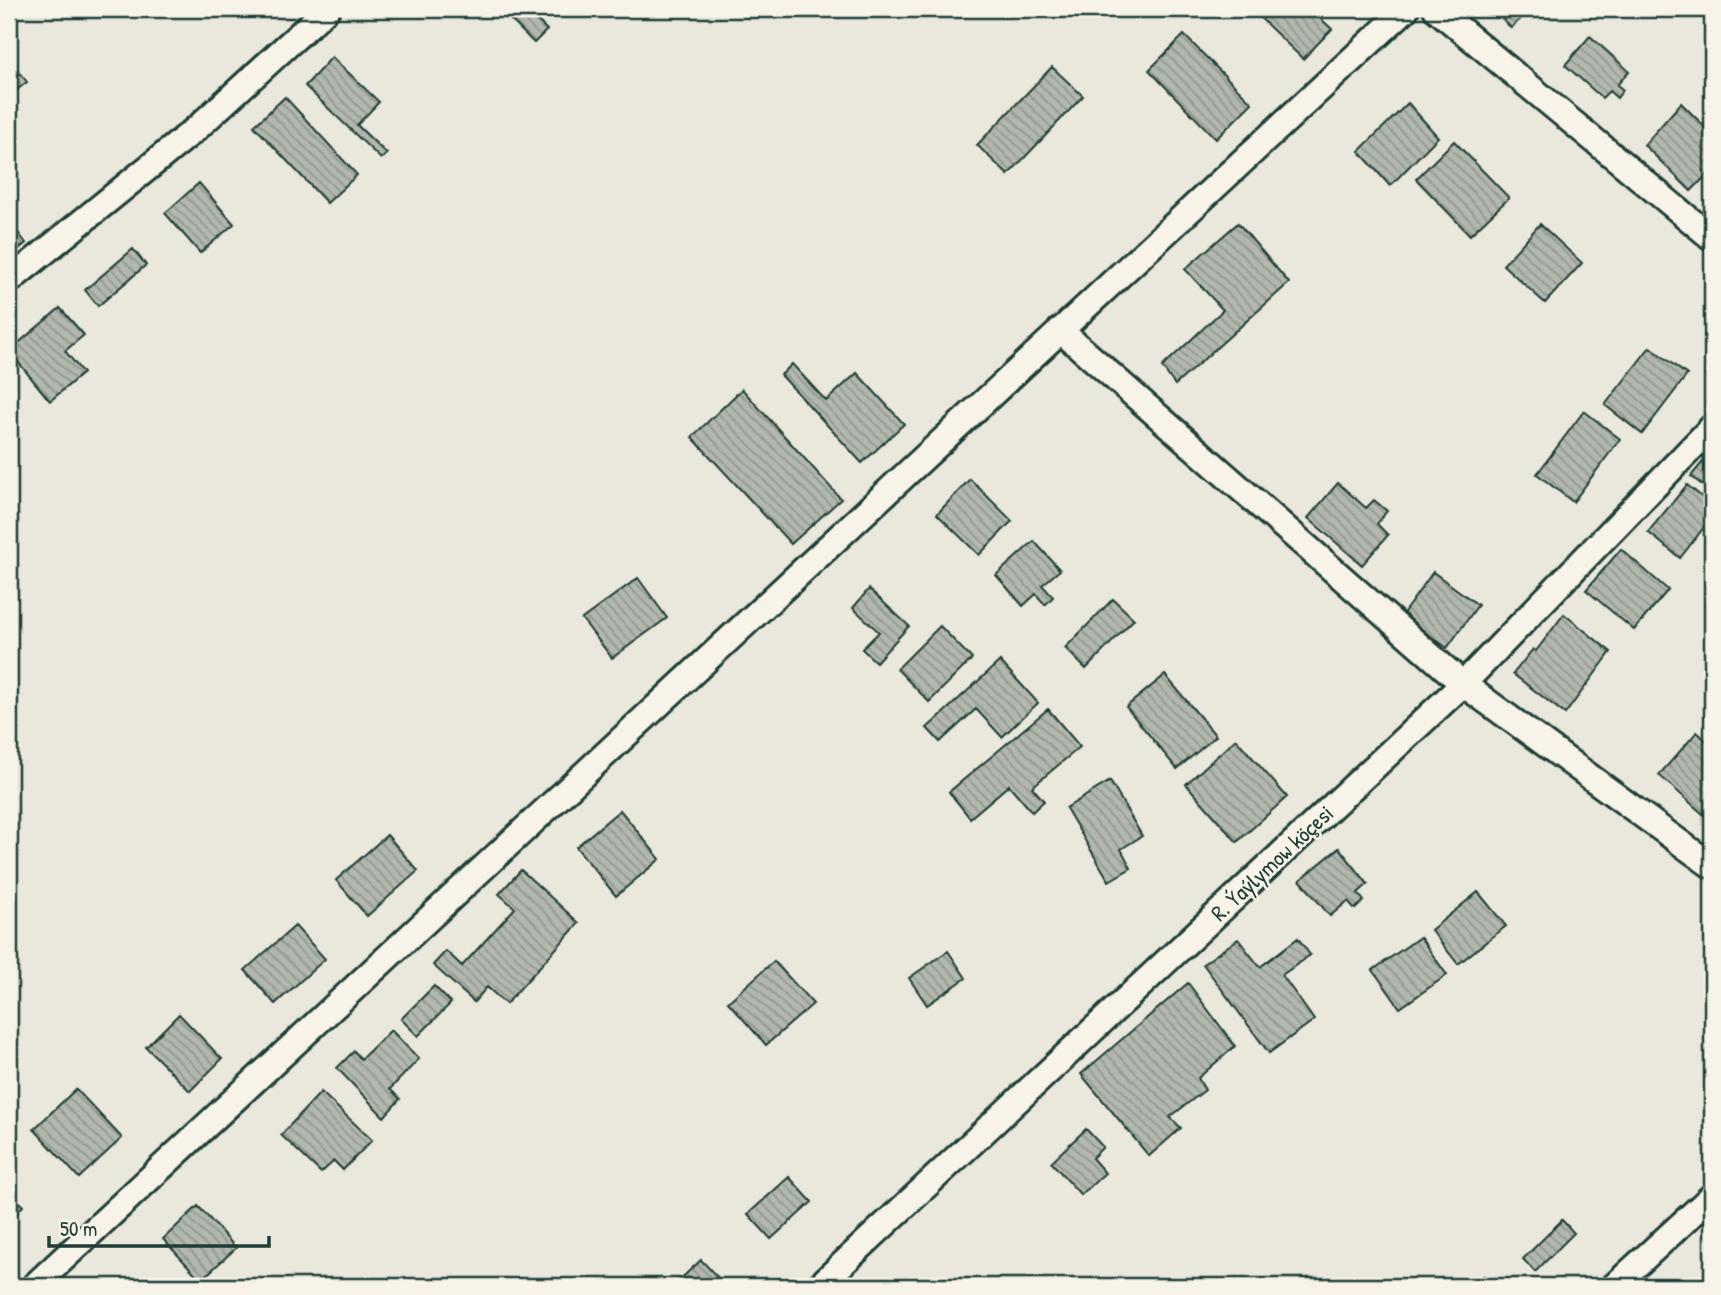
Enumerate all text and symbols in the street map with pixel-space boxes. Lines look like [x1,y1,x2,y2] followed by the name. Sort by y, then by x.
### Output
[1204,798,1340,928] street label: R. Ýaýlymow köçesi
[49,1204,270,1248] scale bar
[60,1214,97,1243] text: 50 m

